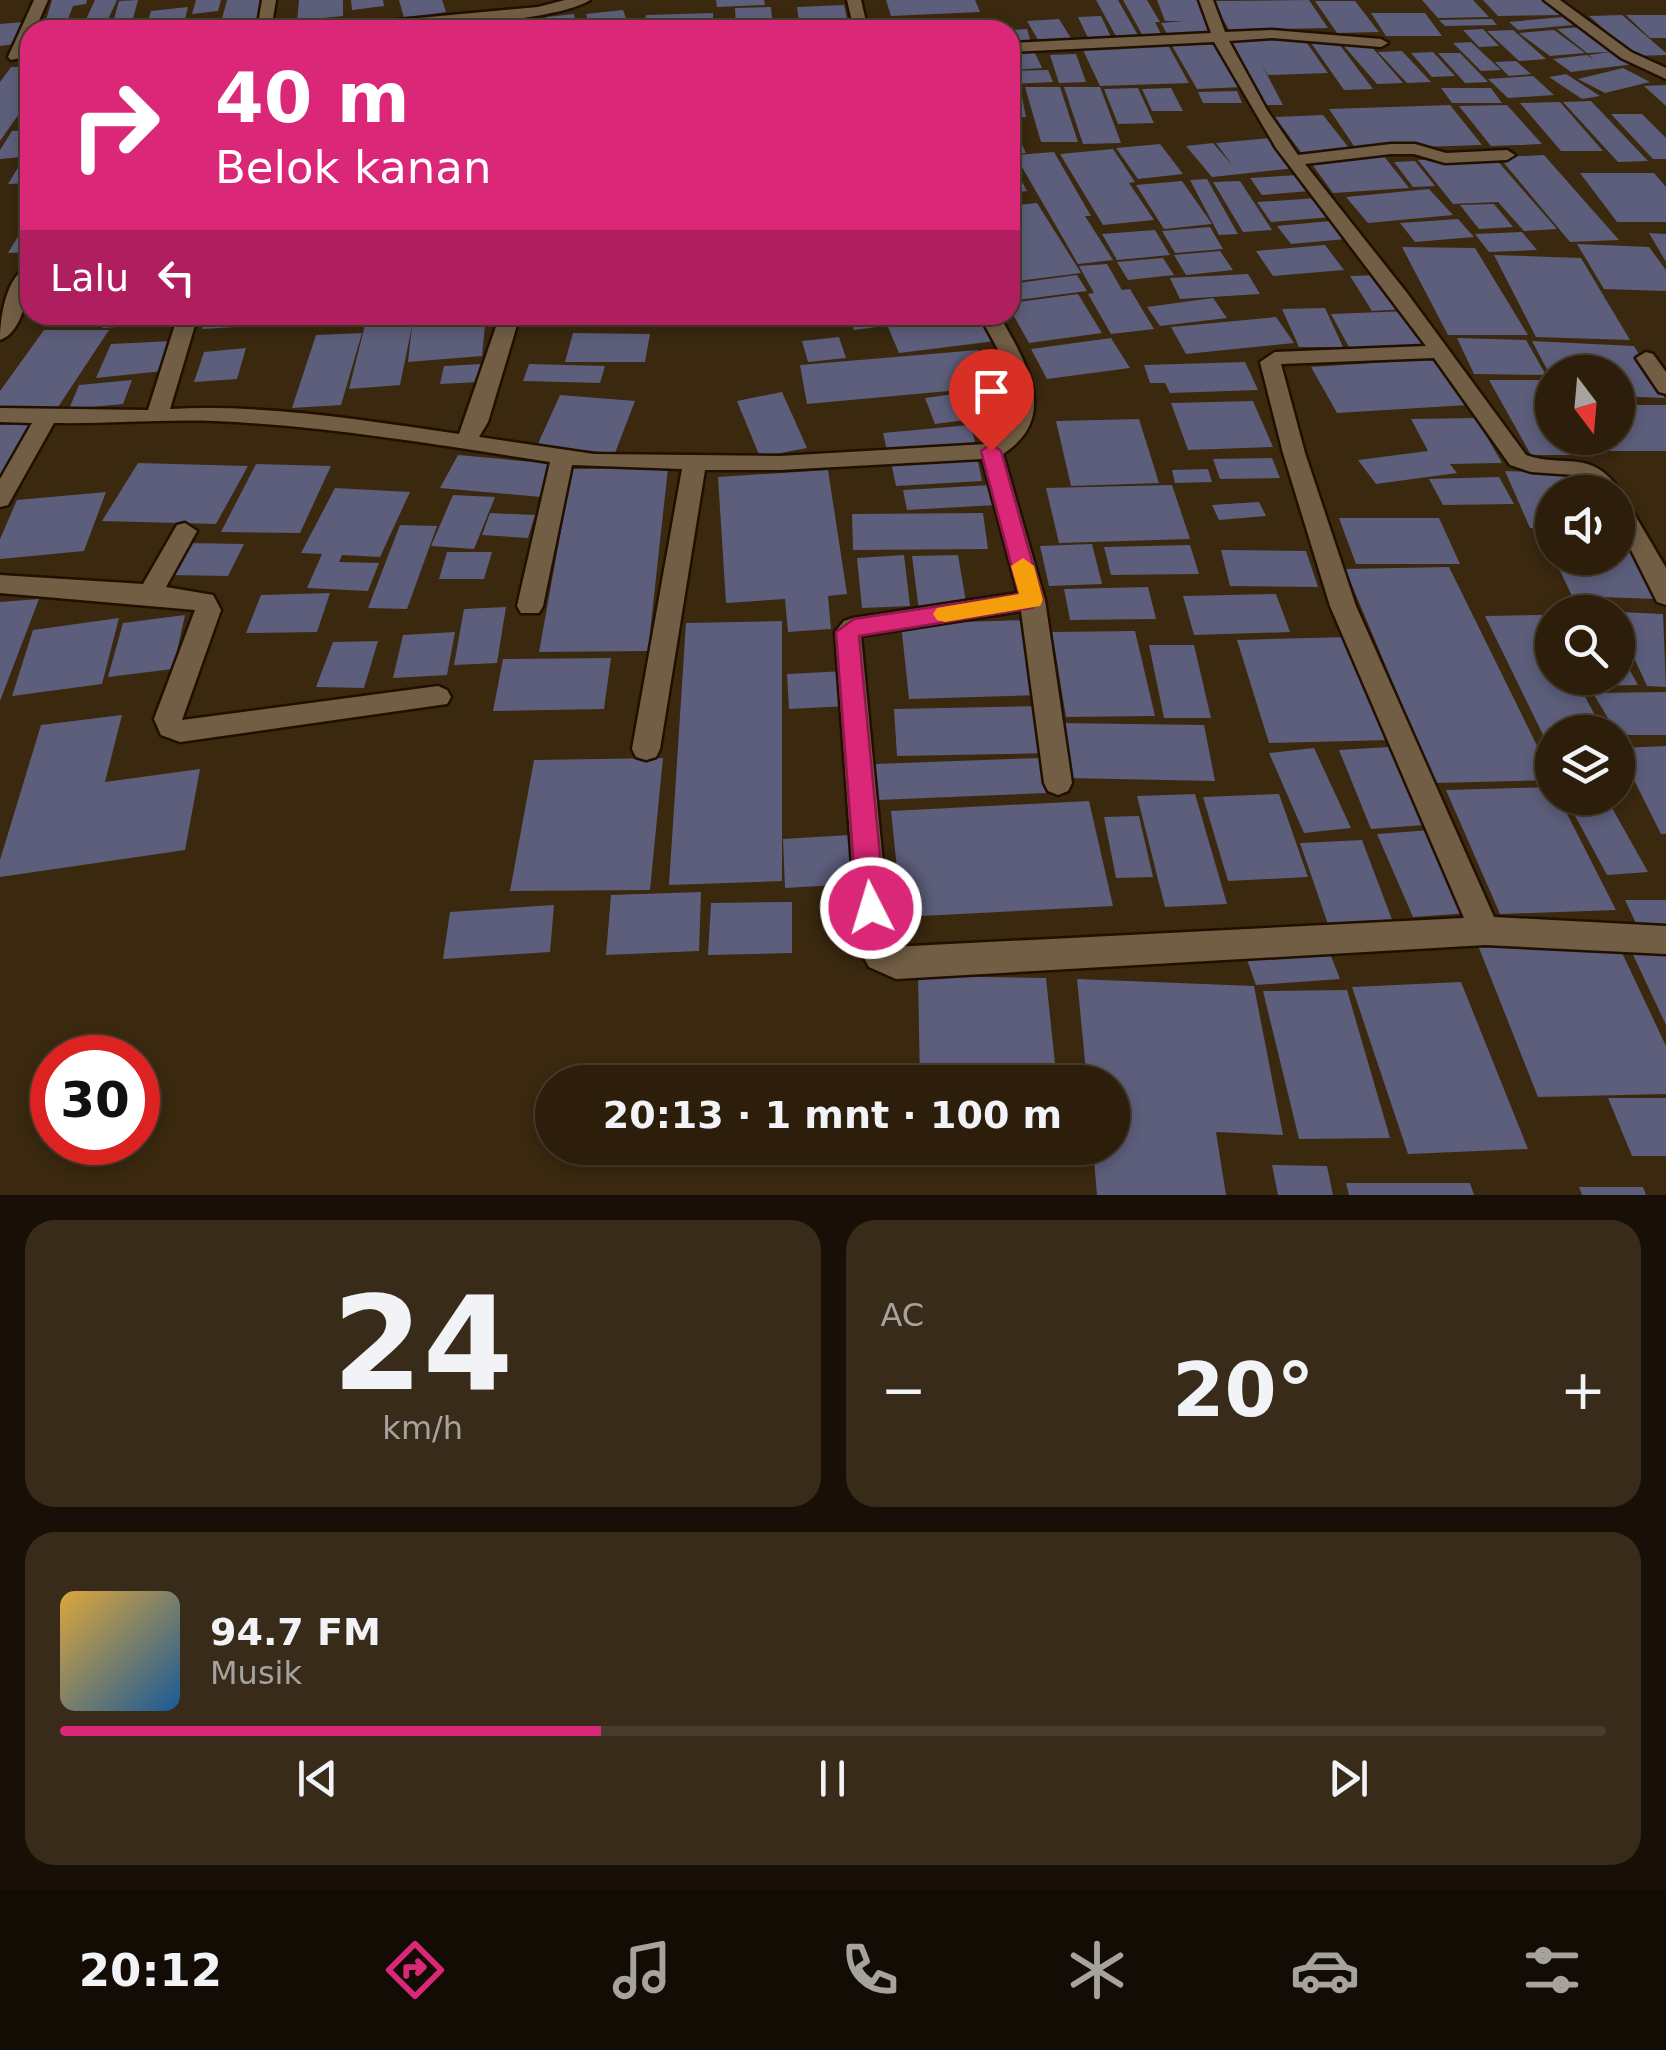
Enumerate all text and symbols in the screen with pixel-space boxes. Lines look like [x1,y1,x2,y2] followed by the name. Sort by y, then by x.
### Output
[215,57,410,139] text: 40 m
[50,60,180,190] icon: right
[215,141,491,194] text: Belok kanan
[149,250,204,305] icon: left
[50,256,129,300] text: Lalu
[949,349,1034,452] pin
[1535,355,1635,455] north arrow
[1535,355,1635,815] map controls
[964,364,1019,419] icon: arrive
[1535,475,1635,575] button: sound
[1535,595,1635,695] button: search
[1535,715,1635,815] button: layers
[819,856,923,960] position arrow
[30,1035,160,1165] speed limit sign: 30
[603,1093,1062,1137] text: 20:13 · 1 mnt · 100 m
[332,1268,513,1420] text: 24
[881,1296,924,1334] text: AC
[1172,1346,1314,1434] text: 20°
[881,1358,927,1422] text: −
[1560,1358,1606,1422] text: +
[382,1409,463,1447] text: km/h
[210,1610,381,1654] text: 94.7 FM
[210,1654,302,1692] text: Musik
[290,1751,345,1806] icon: previous
[805,1751,860,1806] icon: pause
[1321,1751,1376,1806] icon: next
[380,1935,450,2005] icon: directions
[607,1935,677,2005] icon: music
[835,1935,905,2005] icon: phone
[1062,1935,1132,2005] icon: climate
[1290,1935,1360,2005] icon: car
[1517,1935,1587,2005] icon: filters
[79,1944,222,1997] text: 20:12

